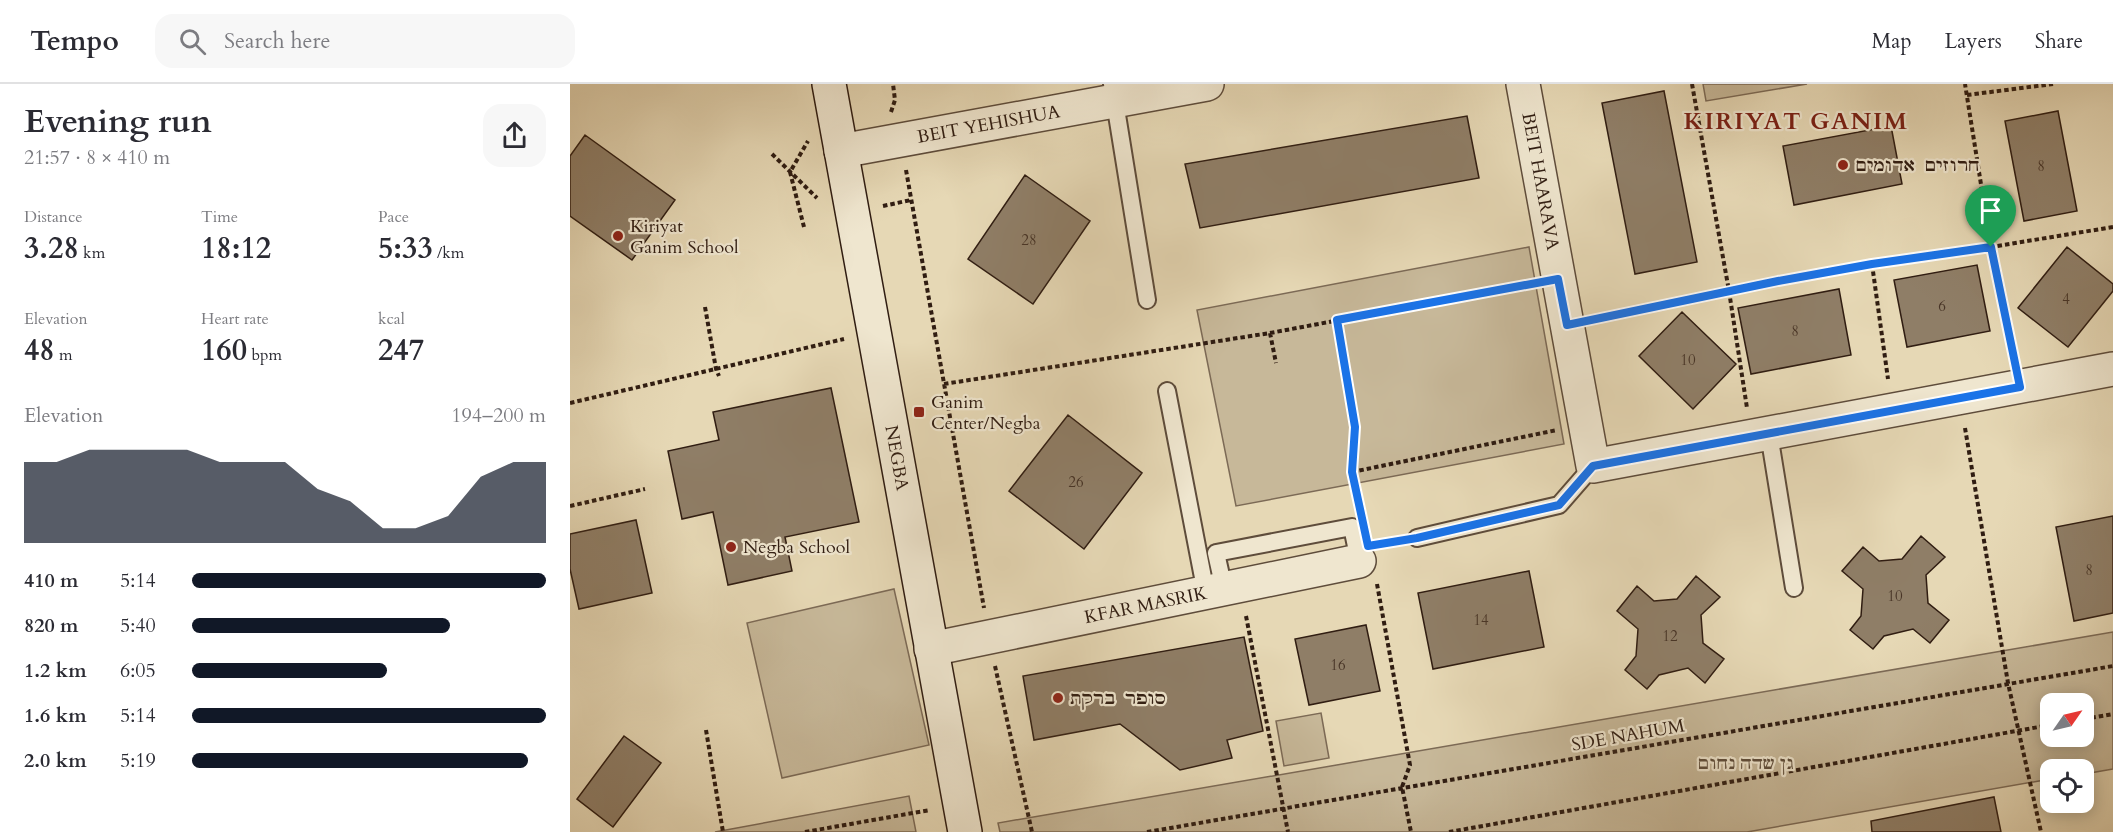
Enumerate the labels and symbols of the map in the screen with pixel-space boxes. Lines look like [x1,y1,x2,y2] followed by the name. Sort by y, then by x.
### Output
[915,99,1062,150] street label: BEIT YEHISHUA
[1684,105,1909,138] district label: KIRIYAT GANIM
[1515,111,1565,253] street label: BEIT HAARAVA
[1855,153,1980,178] place label: חרוזים אדומים
[2037,156,2045,176] house number: 8
[1836,158,1850,172] marker: חרוזים אדומים
[1965,185,2016,247] pin
[630,214,739,260] place label: Kiriyat Ganim School
[611,229,625,243] marker: Kiriyat Ganim School
[1021,230,1037,250] house number: 28
[2062,289,2070,309] house number: 4
[1938,296,1946,316] house number: 6
[1791,321,1799,341] house number: 8
[1680,350,1696,370] house number: 10
[931,390,1041,436] place label: Ganim Center/Negba
[912,405,926,419] marker: Ganim Center/Negba
[878,423,915,493] street label: NEGBA
[1068,472,1084,492] house number: 26
[743,535,850,560] place label: Negba School
[724,540,738,554] marker: Negba School
[2085,560,2093,580] house number: 8
[1082,580,1210,630] street label: KFAR MASRIK
[1887,586,1903,606] house number: 10
[1473,610,1489,630] house number: 14
[1662,626,1678,646] house number: 12
[1330,655,1346,675] house number: 16
[1070,686,1166,711] place label: סופר ברקת
[1051,691,1065,705] marker: סופר ברקת
[2040,693,2094,747] north arrow
[1570,713,1687,758] street label: SDE NAHUM
[1698,751,1794,776] park label: גן שדה נחום

